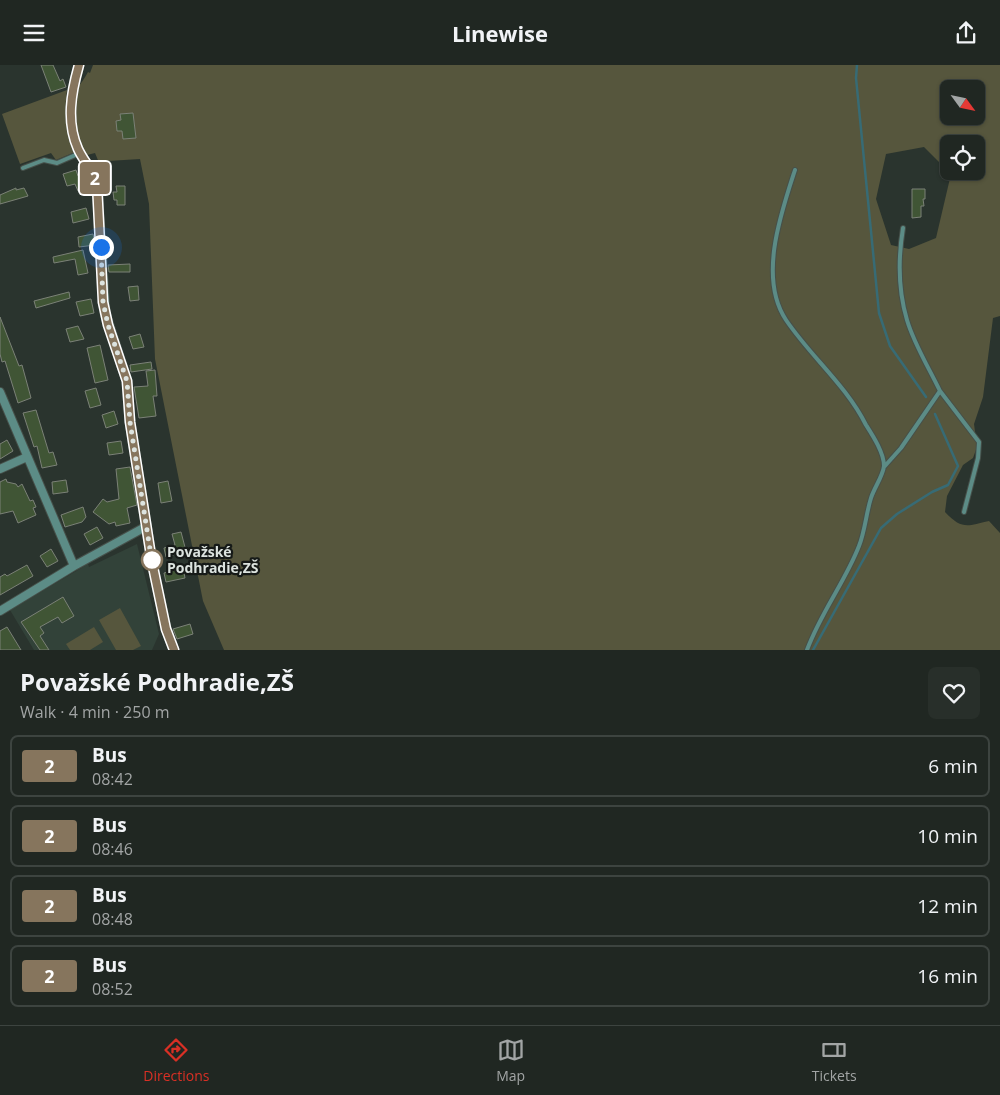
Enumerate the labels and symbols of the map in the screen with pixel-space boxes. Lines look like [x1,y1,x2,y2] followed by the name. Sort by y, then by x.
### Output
[940,80,985,125] north arrow
[79,162,111,194] line badge: 2
[89,235,114,260] your location
[167,542,259,577] place label: Považské Podhradie,ZŠ
[141,549,163,571] marker: Považské Podhradie,ZŠ

